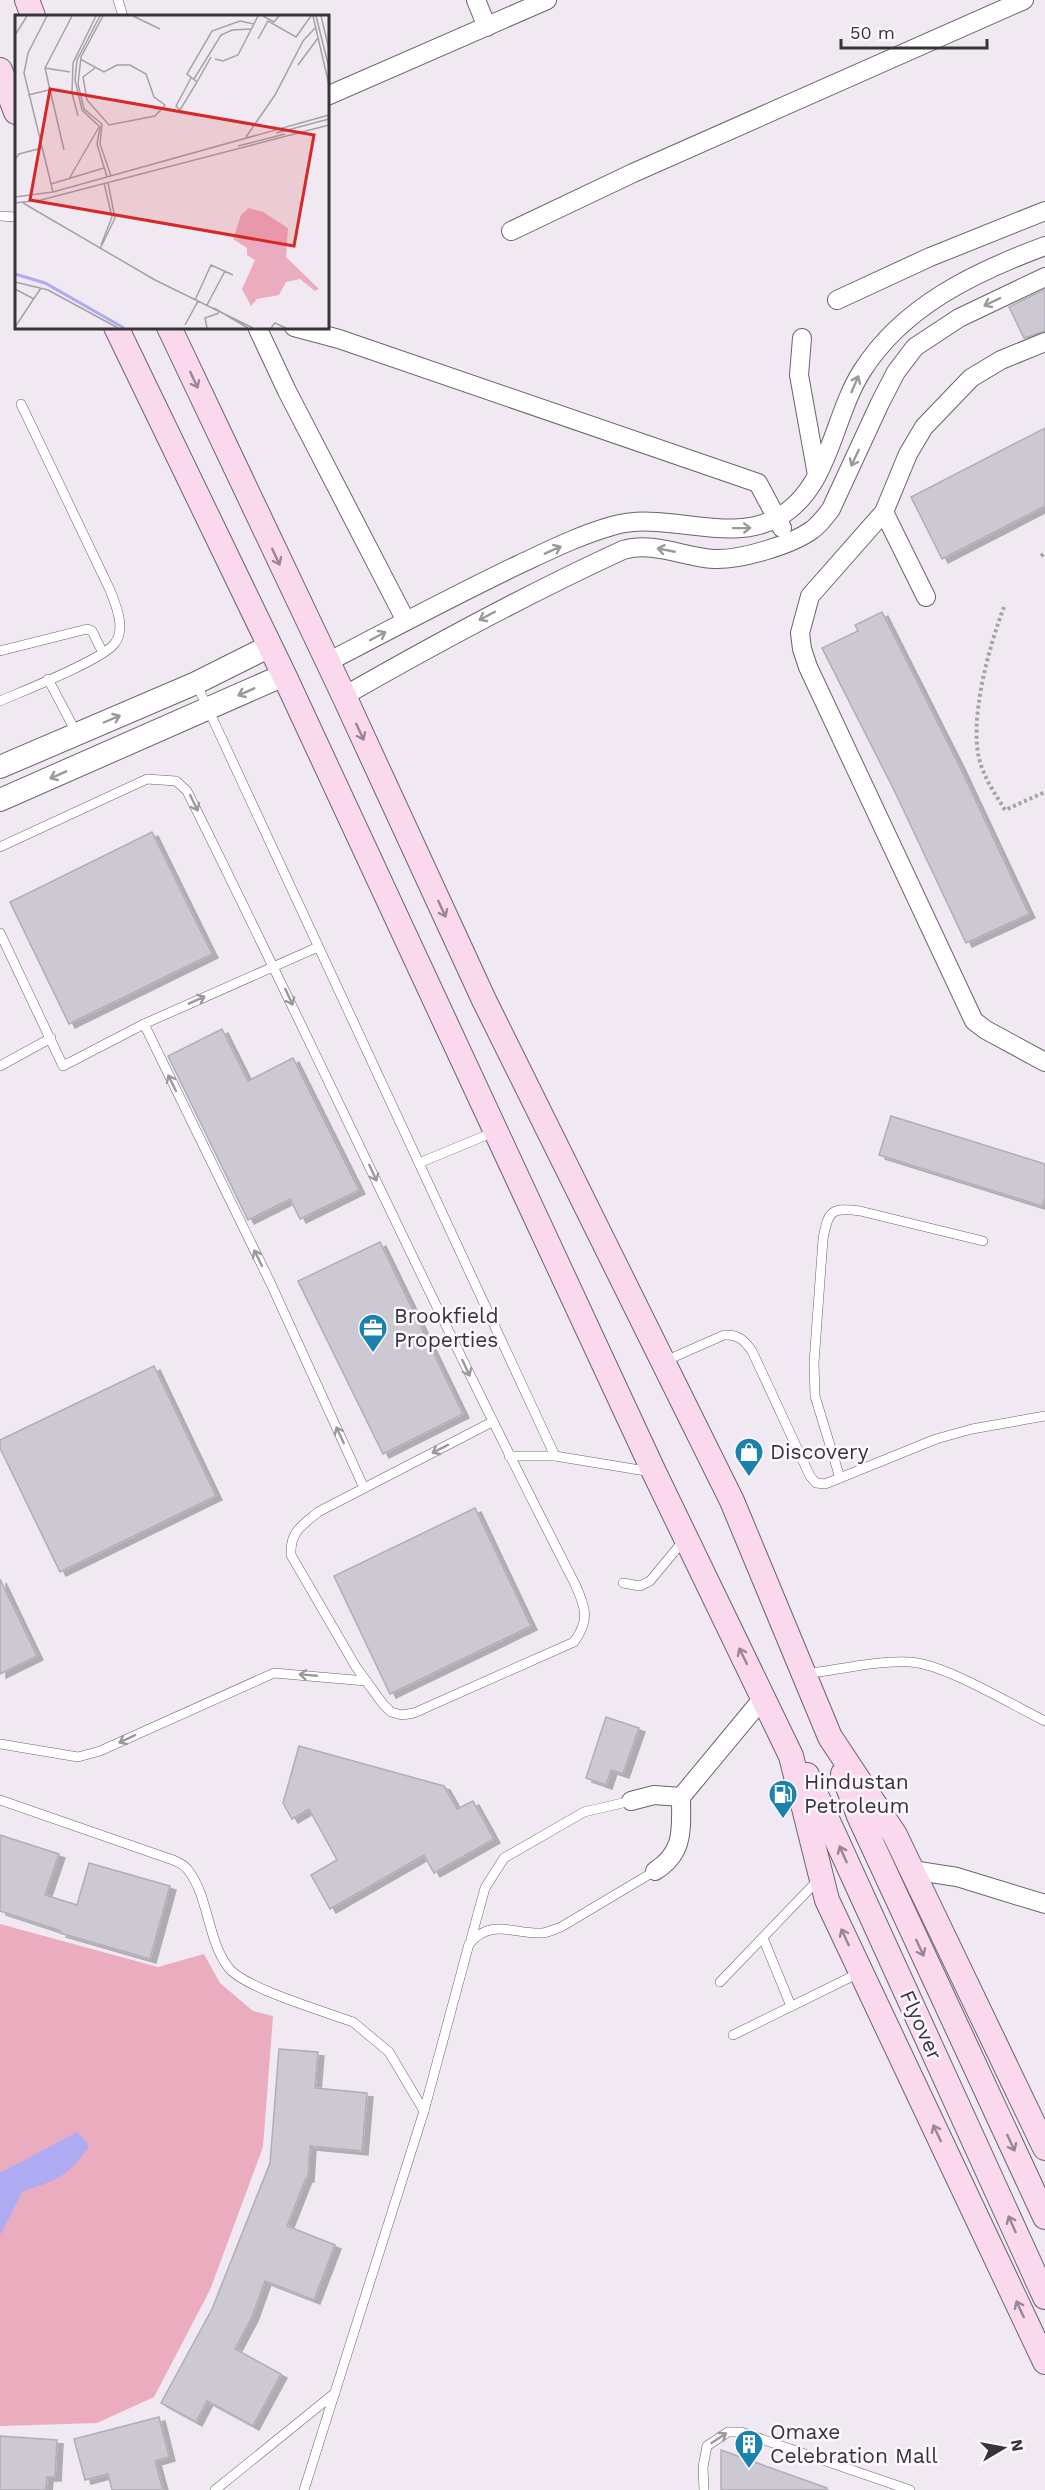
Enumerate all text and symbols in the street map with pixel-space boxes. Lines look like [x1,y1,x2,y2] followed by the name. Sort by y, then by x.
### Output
[841,12,986,50] scale bar
[15,15,328,328] inset map
[850,22,895,43] text: 50 m
[983,296,1001,308] one-way arrow
[188,370,200,388] one-way arrow
[851,375,862,393] one-way arrow
[848,448,860,466] one-way arrow
[732,522,752,534] one-way arrow
[543,543,561,555] one-way arrow
[657,544,676,555] one-way arrow
[271,547,283,565] one-way arrow
[479,611,497,622] one-way arrow
[369,630,386,642] one-way arrow
[237,687,255,699] one-way arrow
[102,713,120,725] one-way arrow
[355,723,367,741] one-way arrow
[49,770,67,781] one-way arrow
[188,794,200,812] one-way arrow
[437,900,448,918] one-way arrow
[284,988,296,1006] one-way arrow
[188,993,206,1004] one-way arrow
[166,1074,178,1092] one-way arrow
[368,1164,380,1182] one-way arrow
[252,1249,264,1267] one-way arrow
[394,1303,499,1352] place label: Brookfield Properties
[357,1312,389,1354] office icon: Brookfield Properties
[460,1359,472,1377] one-way arrow
[334,1426,345,1444] one-way arrow
[733,1436,765,1478] shop icon: Discovery
[770,1439,869,1464] place label: Discovery
[431,1444,449,1455] one-way arrow
[737,1648,749,1666] one-way arrow
[298,1669,318,1680] one-way arrow
[118,1734,136,1745] one-way arrow
[804,1769,910,1818] place label: Hindustan Petroleum
[767,1778,799,1820] fuel station icon: Hindustan Petroleum
[837,1846,849,1864] one-way arrow
[838,1929,850,1947] one-way arrow
[914,1938,926,1956] one-way arrow
[895,1986,948,2064] street label: Flyover
[931,2124,942,2142] one-way arrow
[1005,2134,1017,2152] one-way arrow
[1006,2216,1017,2234] one-way arrow
[1014,2301,1026,2319] one-way arrow
[973,2418,1033,2478] north arrow
[770,2419,938,2468] place label: Omaxe Celebration Mall
[733,2428,765,2470] building icon: Omaxe Celebration Mall
[710,2432,727,2444] one-way arrow
[1007,2438,1028,2453] text: N

